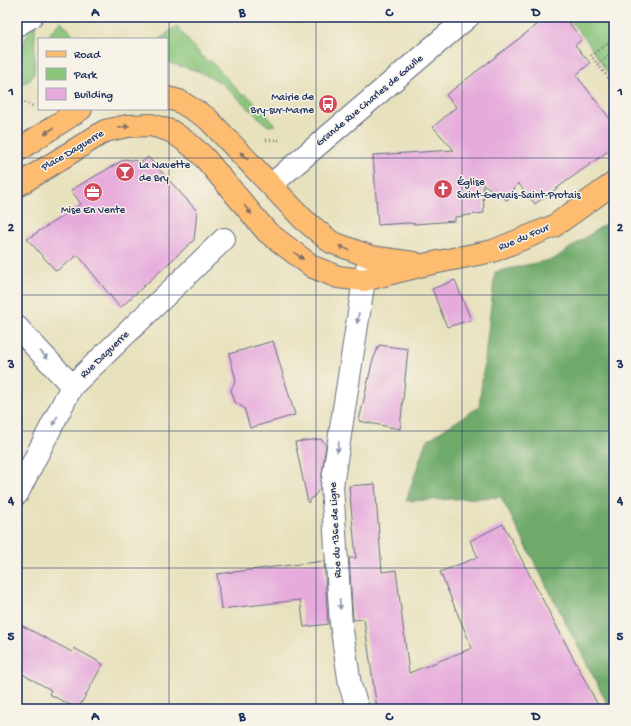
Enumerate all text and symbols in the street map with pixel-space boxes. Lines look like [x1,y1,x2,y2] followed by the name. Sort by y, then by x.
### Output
[90,6,100,21] text: A
[238,6,247,21] text: B
[384,6,394,21] text: C
[531,6,541,21] text: D
[38,38,168,110] legend
[74,49,101,63] text: Road
[314,52,426,149] street label: Grande Rue Charles de Gaulle
[73,69,99,83] text: Park
[7,85,14,100] text: 1
[616,85,623,100] text: 1
[73,89,113,103] text: Building
[250,92,314,117] place label: Mairie de Bry-sur-Marne
[317,93,339,115] bus stop icon: Mairie de Bry-sur-Marne
[118,123,130,129] one-way arrow
[44,127,54,135] one-way arrow
[39,128,107,175] street label: Place Daguerre
[240,151,249,161] one-way arrow
[139,160,191,185] place label: La Navette de Bry
[114,161,136,183] bar icon: La Navette de Bry
[457,176,582,202] place label: Église Saint-Gervais-Saint-Protais
[432,178,454,200] church icon: Église Saint-Gervais-Saint-Protais
[82,181,104,203] office icon: Mise En Vente
[244,204,253,215] one-way arrow
[61,205,125,217] place label: Mise En Vente
[8,221,15,236] text: 2
[617,221,624,236] text: 2
[497,222,552,254] street label: Rue du Four
[337,244,349,250] one-way arrow
[293,252,304,260] one-way arrow
[355,312,361,325] one-way arrow
[78,329,132,381] street label: Rue Daguerre
[39,350,48,360] one-way arrow
[7,358,15,373] text: 3
[616,358,624,373] text: 3
[51,415,58,427] one-way arrow
[335,441,341,453] one-way arrow
[327,482,344,578] street label: Rue du 136e de Ligne
[7,494,15,509] text: 4
[616,494,624,509] text: 4
[336,598,343,610] one-way arrow
[8,630,15,645] text: 5
[617,630,624,645] text: 5
[90,710,100,725] text: A
[238,710,247,725] text: B
[384,710,394,725] text: C
[531,710,541,725] text: D

